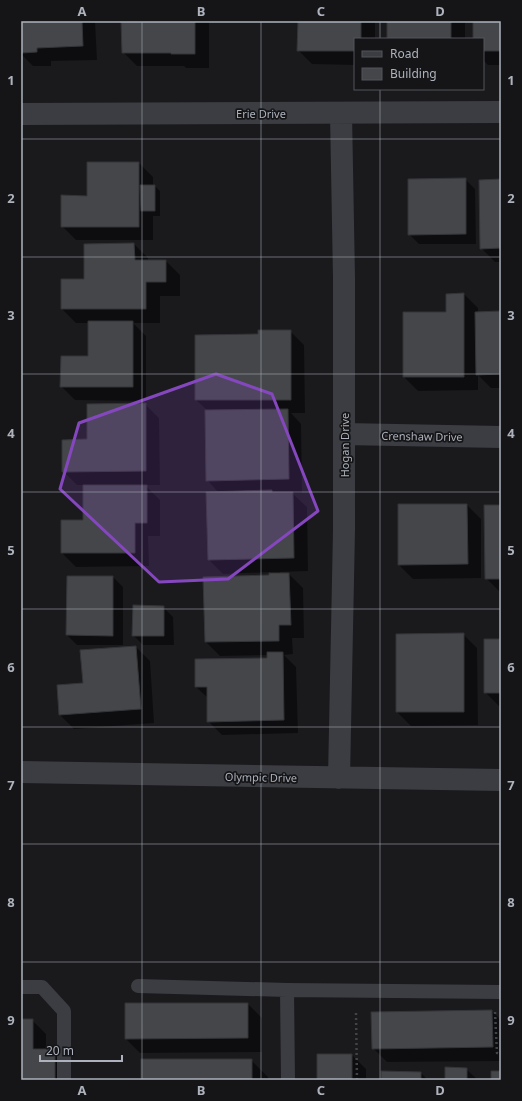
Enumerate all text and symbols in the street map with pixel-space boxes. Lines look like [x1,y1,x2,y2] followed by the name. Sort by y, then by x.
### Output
[78,2,87,20] text: A
[197,2,205,20] text: B
[317,2,325,20] text: C
[435,2,445,20] text: D
[354,38,484,90] legend
[390,45,419,62] text: Road
[390,65,437,82] text: Building
[7,71,15,89] text: 1
[507,71,515,89] text: 1
[236,106,286,121] street label: Erie Drive
[7,189,15,207] text: 2
[507,189,515,207] text: 2
[7,306,15,324] text: 3
[507,306,515,324] text: 3
[337,413,352,477] street label: Hogan Drive
[7,424,15,442] text: 4
[507,424,515,442] text: 4
[381,428,463,444] street label: Crenshaw Drive
[7,541,15,559] text: 5
[507,541,515,559] text: 5
[7,658,15,676] text: 6
[507,658,515,676] text: 6
[225,769,297,785] street label: Olympic Drive
[7,776,15,794] text: 7
[507,776,515,794] text: 7
[7,893,15,911] text: 8
[507,893,515,911] text: 8
[7,1011,15,1029] text: 9
[507,1011,515,1029] text: 9
[40,1037,122,1063] scale bar
[46,1042,74,1059] text: 20 m
[78,1081,87,1099] text: A
[197,1081,205,1099] text: B
[317,1081,325,1099] text: C
[435,1081,445,1099] text: D

